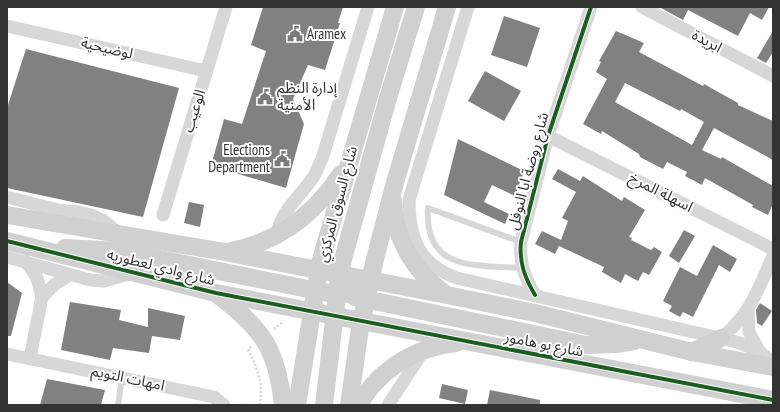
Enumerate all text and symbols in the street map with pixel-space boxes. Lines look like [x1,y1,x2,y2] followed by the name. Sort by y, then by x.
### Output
[307,24,346,43] place label: Aramex
[286,25,304,43] public building icon: Aramex
[689,25,726,56] street label: ابريدة
[79,32,135,63] street label: لوضيحية
[277,78,338,114] place label: إدارة النظم الأمنية
[178,87,209,135] street label: الوعيب
[256,88,274,106] public building icon: إدارة النظم الأمنية
[503,110,555,233] street label: شارع روضة ابا النوفل
[208,140,270,176] place label: Elections Department
[312,143,364,265] street label: شارع السوق المركزي
[273,150,291,168] public building icon: Elections Department
[625,167,697,218] street label: اسهلة المرخ
[104,244,217,292] street label: شارع وادي لعطوريه
[501,326,585,363] street label: شارع بو هامور
[89,360,167,397] street label: امهات التويم

